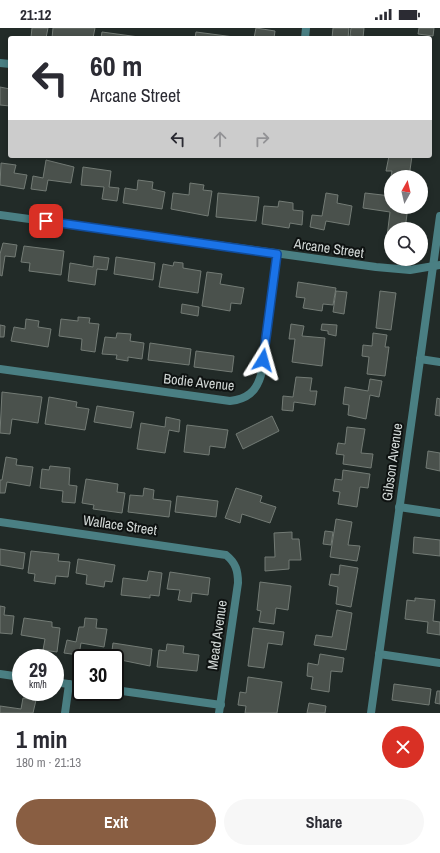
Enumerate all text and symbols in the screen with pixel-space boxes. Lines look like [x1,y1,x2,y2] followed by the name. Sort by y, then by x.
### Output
[20,4,51,25] text: 21:12
[90,47,142,85] text: 60 m
[24,52,76,104] icon: left
[90,83,180,108] text: Arcane Street
[167,128,189,150] icon: left
[209,128,231,150] icon: ahead
[251,128,273,150] icon: right
[384,170,428,214] north arrow
[384,170,428,266] map controls
[29,204,63,238] pin
[35,210,57,232] icon: arrive
[384,222,428,266] button: search
[292,234,365,262] street label: Arcane Street
[242,339,284,381] position arrow
[163,369,235,395] street label: Bodie Avenue
[378,422,406,502] street label: Gibson Avenue
[82,511,158,539] street label: Wallace Street
[203,599,231,671] street label: Mead Avenue
[72,649,124,701] speed limit sign: 30
[29,656,47,683] text: 29
[29,678,47,691] text: km/h
[16,723,67,755] text: 1 min
[382,726,424,768] button: close
[16,754,81,771] text: 180 m · 21:13
[16,799,216,845] button: Exit
[224,799,424,845] button: Share

